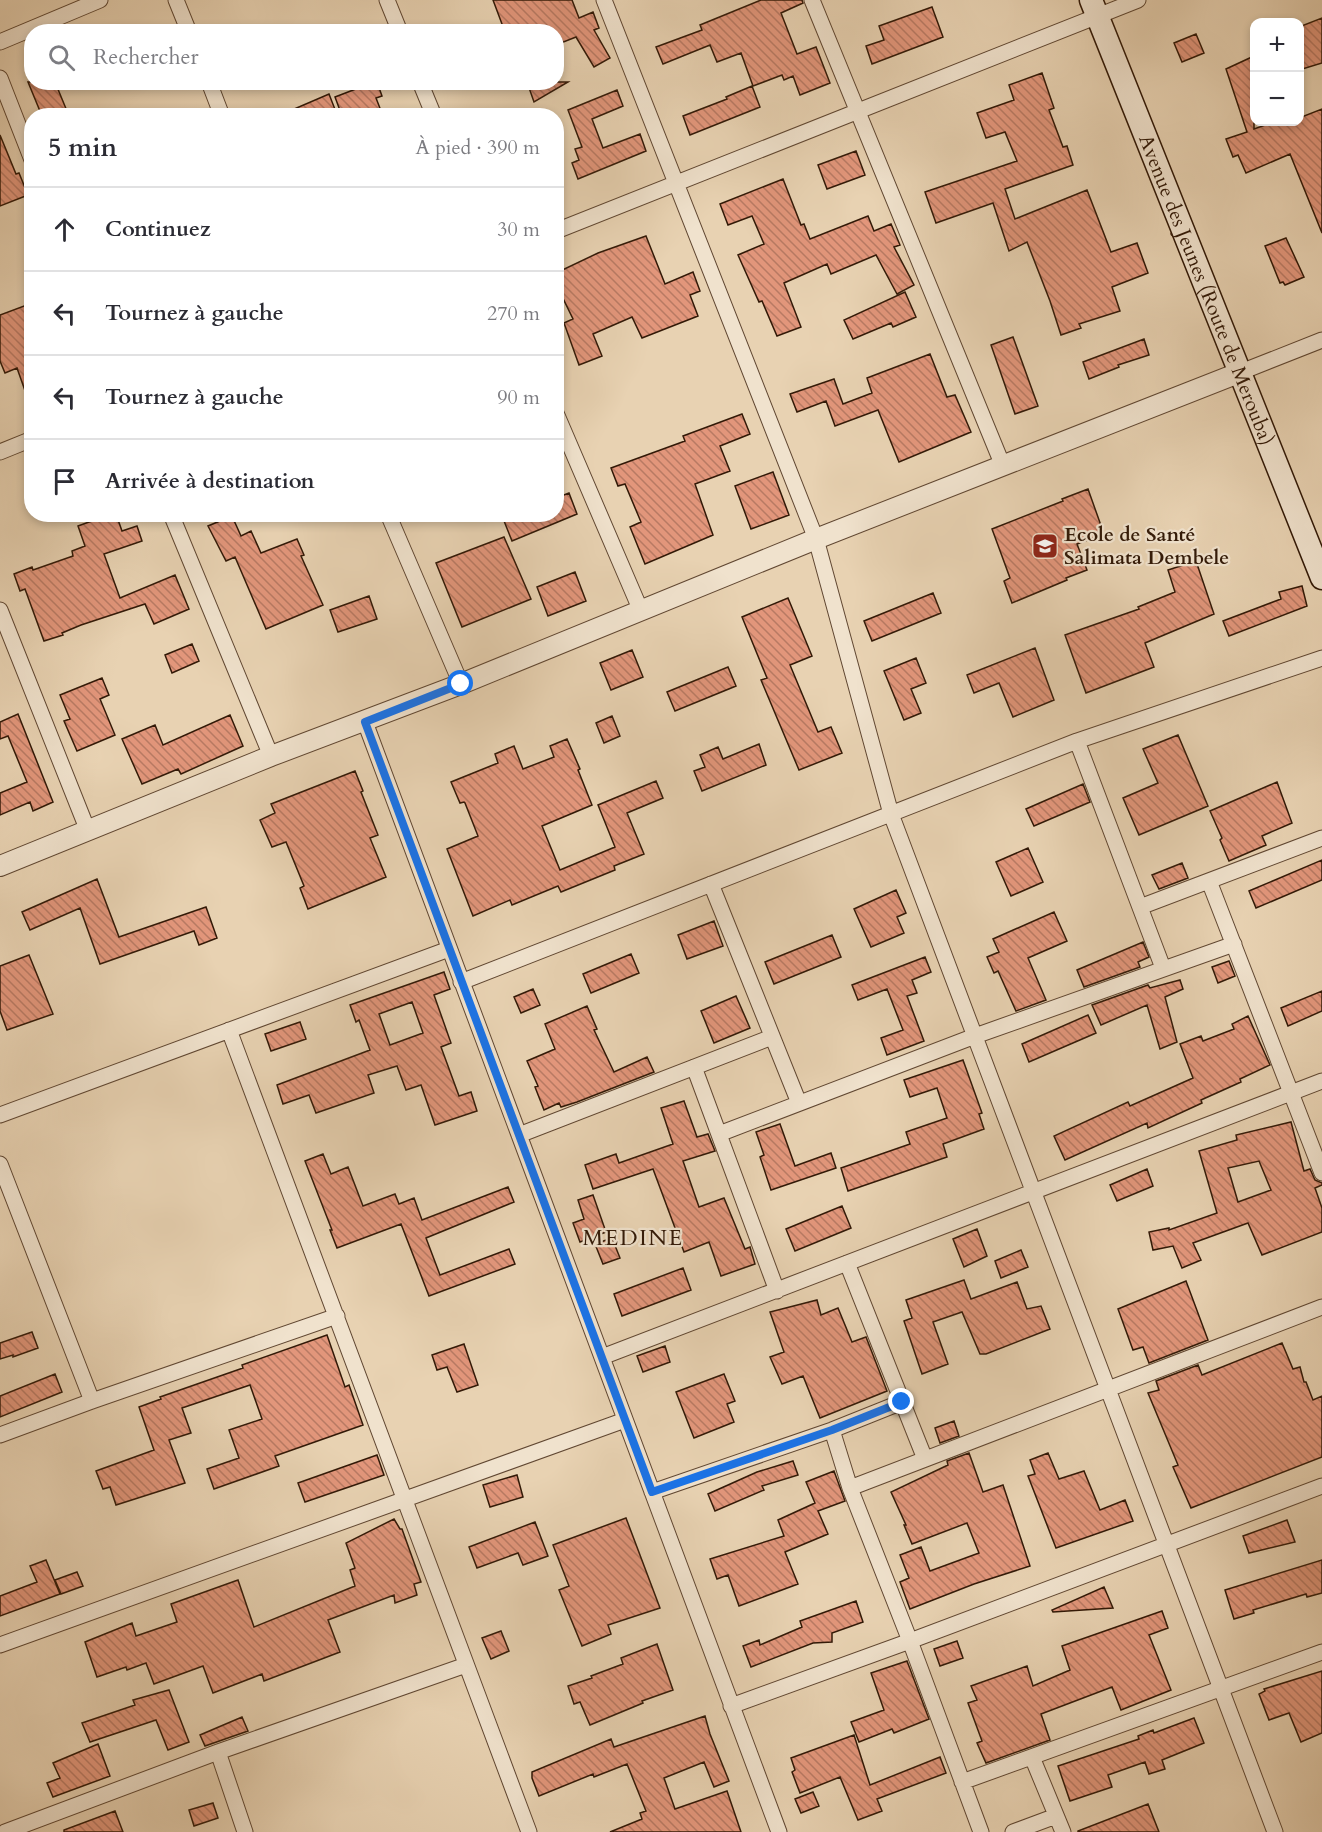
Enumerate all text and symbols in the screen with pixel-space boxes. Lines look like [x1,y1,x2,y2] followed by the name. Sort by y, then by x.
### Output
[1250,18,1304,126] map controls
[1250,18,1304,72] button: +
[24,24,564,90] search box
[45,41,78,74] icon: search
[93,42,198,72] text: Rechercher
[1250,72,1304,126] button: −
[48,130,117,165] text: 5 min
[1133,130,1281,449] street label: Avenue des Jeunes (Route de Merouba)
[416,134,540,161] text: À pied · 390 m
[48,213,81,246] icon: ahead
[105,214,211,244] text: Continuez
[497,216,540,243] text: 30 m
[48,297,81,330] icon: left
[105,298,284,328] text: Tournez à gauche
[487,300,540,327] text: 270 m
[48,381,81,414] icon: left
[105,382,284,412] text: Tournez à gauche
[497,384,540,411] text: 90 m
[48,465,81,498] icon: arrive
[105,466,315,496] text: Arrivée à destination
[1064,521,1229,571] place label: Ecole de Santé Salimata Dembele
[1030,531,1060,561] school or university icon: Ecole de Santé Salimata Dembele
[447,670,473,696] route start
[582,1223,684,1253] district label: MEDINE
[888,1388,914,1414] route end

